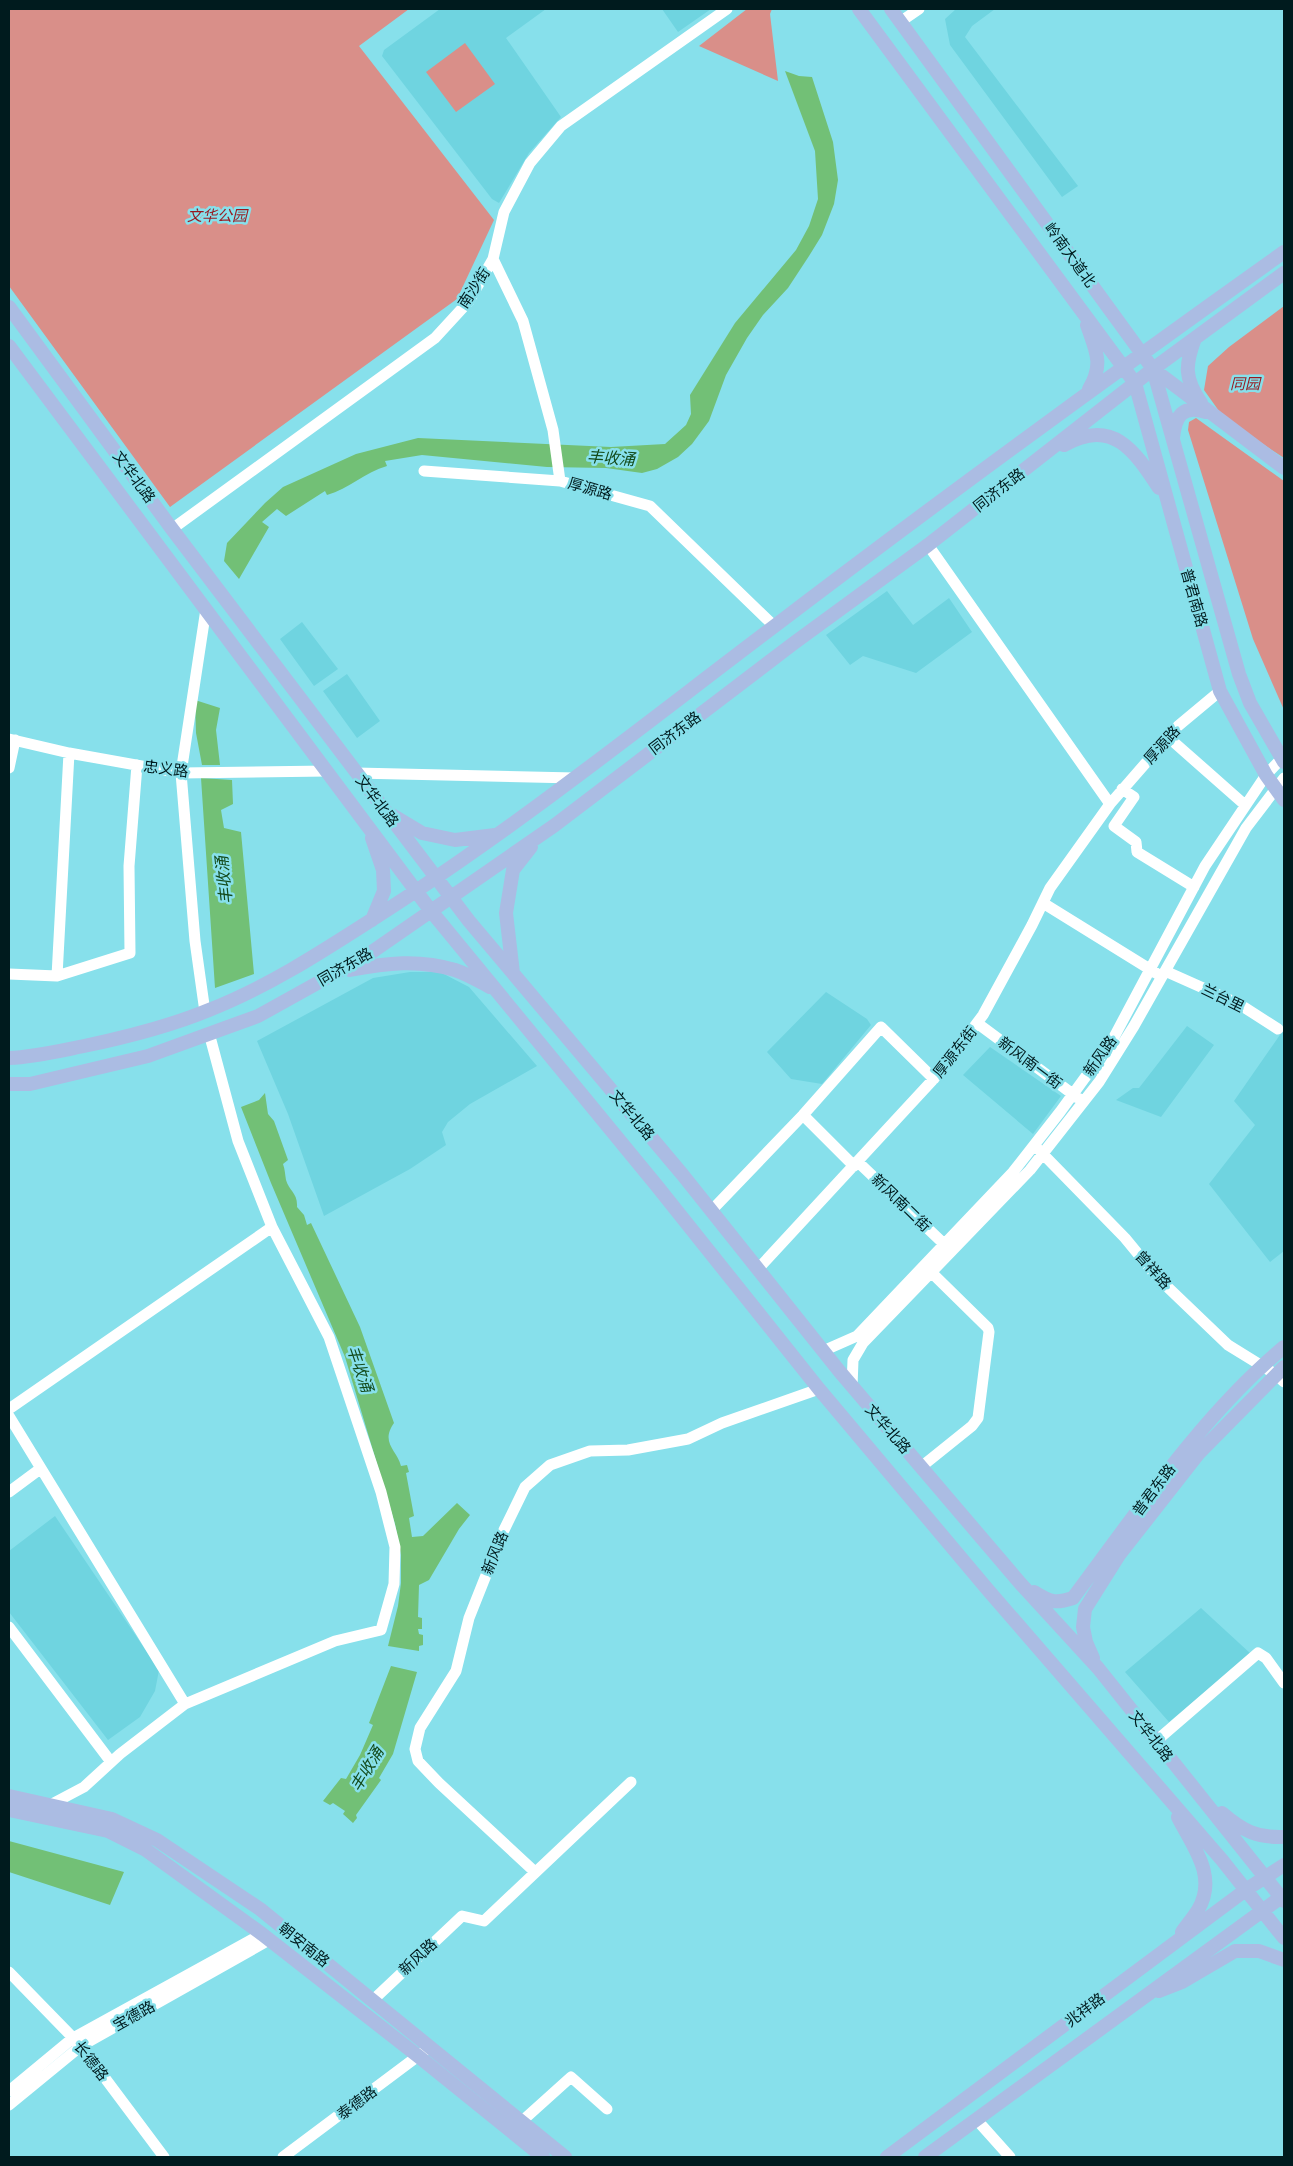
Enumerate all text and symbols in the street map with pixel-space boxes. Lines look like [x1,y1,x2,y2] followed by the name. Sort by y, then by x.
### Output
[187,207,249,225] park label: 文华公园
[1041,219,1099,291] street label: 岭南大道北
[454,264,494,312] street label: 南沙街
[1230,375,1262,393] park label: 同园
[109,447,159,507] street label: 文华北路
[586,447,638,469] water label: 丰收涌
[970,464,1028,516] street label: 同济东路
[566,474,614,504] street label: 厚源路
[1177,567,1211,629] street label: 普君南路
[646,708,704,758] street label: 同济东路
[1140,722,1184,768] street label: 厚源路
[143,757,189,781] street label: 忠义路
[352,772,402,830] street label: 文华北路
[212,853,236,905] water label: 丰收涌
[315,944,375,990] street label: 同济东路
[1199,980,1247,1016] street label: 兰台里
[929,1023,981,1081] street label: 厚源东街
[1080,1032,1120,1080] street label: 新风路
[995,1033,1065,1093] street label: 新风南一街
[606,1086,658,1144] street label: 文华北路
[868,1170,934,1236] street label: 新风南二街
[1131,1247,1175,1293] street label: 曾祥路
[343,1343,377,1397] water label: 丰收涌
[862,1400,914,1458] street label: 文华北路
[1129,1461,1179,1519] street label: 普君东路
[478,1529,512,1577] street label: 新风路
[1125,1707,1177,1765] street label: 文华北路
[346,1742,389,1794] water label: 丰收涌
[275,1919,333,1971] street label: 朝安南路
[395,1935,441,1979] street label: 新风路
[1062,1989,1108,2031] street label: 兆祥路
[110,1997,158,2035] street label: 宝德路
[70,2038,112,2084] street label: 长德路
[334,2082,380,2124] street label: 泰德路

